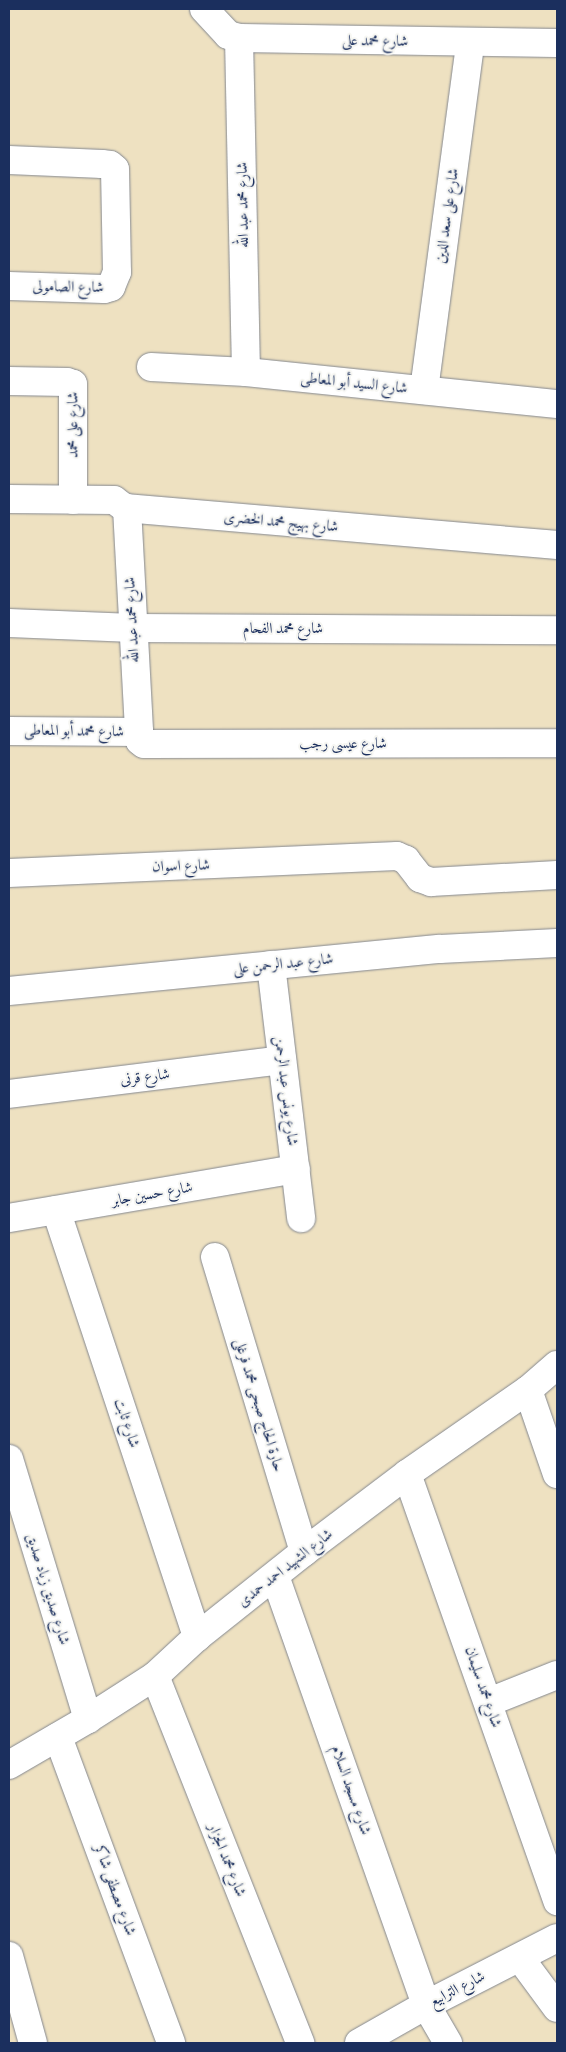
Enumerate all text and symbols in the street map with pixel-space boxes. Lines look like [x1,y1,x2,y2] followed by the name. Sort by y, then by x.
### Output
[342,31,408,51] street label: شارع محمد على
[233,162,253,248] street label: شارع محمد عبد الله
[431,167,463,265] street label: شارع على سعد الدين
[32,277,104,297] street label: شارع الصامولى
[300,368,408,398] street label: شارع السيد أبو المعاطى
[64,392,82,458] street label: شارع على محمد
[223,508,339,536] street label: شارع بهيج محمد الخضرى
[121,577,143,663] street label: شارع محمد عبد الله
[243,620,323,638] street label: شارع محمد الفحام
[24,721,124,741] street label: شارع محمد أبو المعاطى
[299,735,387,753] street label: شارع عيسى رجب
[152,856,210,876] street label: شارع اسوان
[232,950,334,978] street label: شارع عبد الرحمن على
[270,1035,302,1147] street label: شارع يونس عبد الرحمن
[119,1065,171,1089] street label: شارع قرنى
[110,1178,194,1210] street label: شارع حسين جابر
[230,1336,288,1474] street label: حارة الحاج صبحى محمد فرغلى
[111,1396,143,1450] street label: شارع ثابت
[234,1525,336,1611] street label: شارع الشهيد احمد حمدى
[23,1531,73,1647] street label: شارع صديق زياد صديق
[461,1644,505,1730] street label: شارع محمد سليمان
[327,1743,375,1837] street label: شارع مسجد السلام
[204,1821,250,1899] street label: شارع محمد الجزار
[90,1842,140,1938] street label: شارع مصطفى شاكر
[426,1967,488,2011] street label: شارع الترابيع

